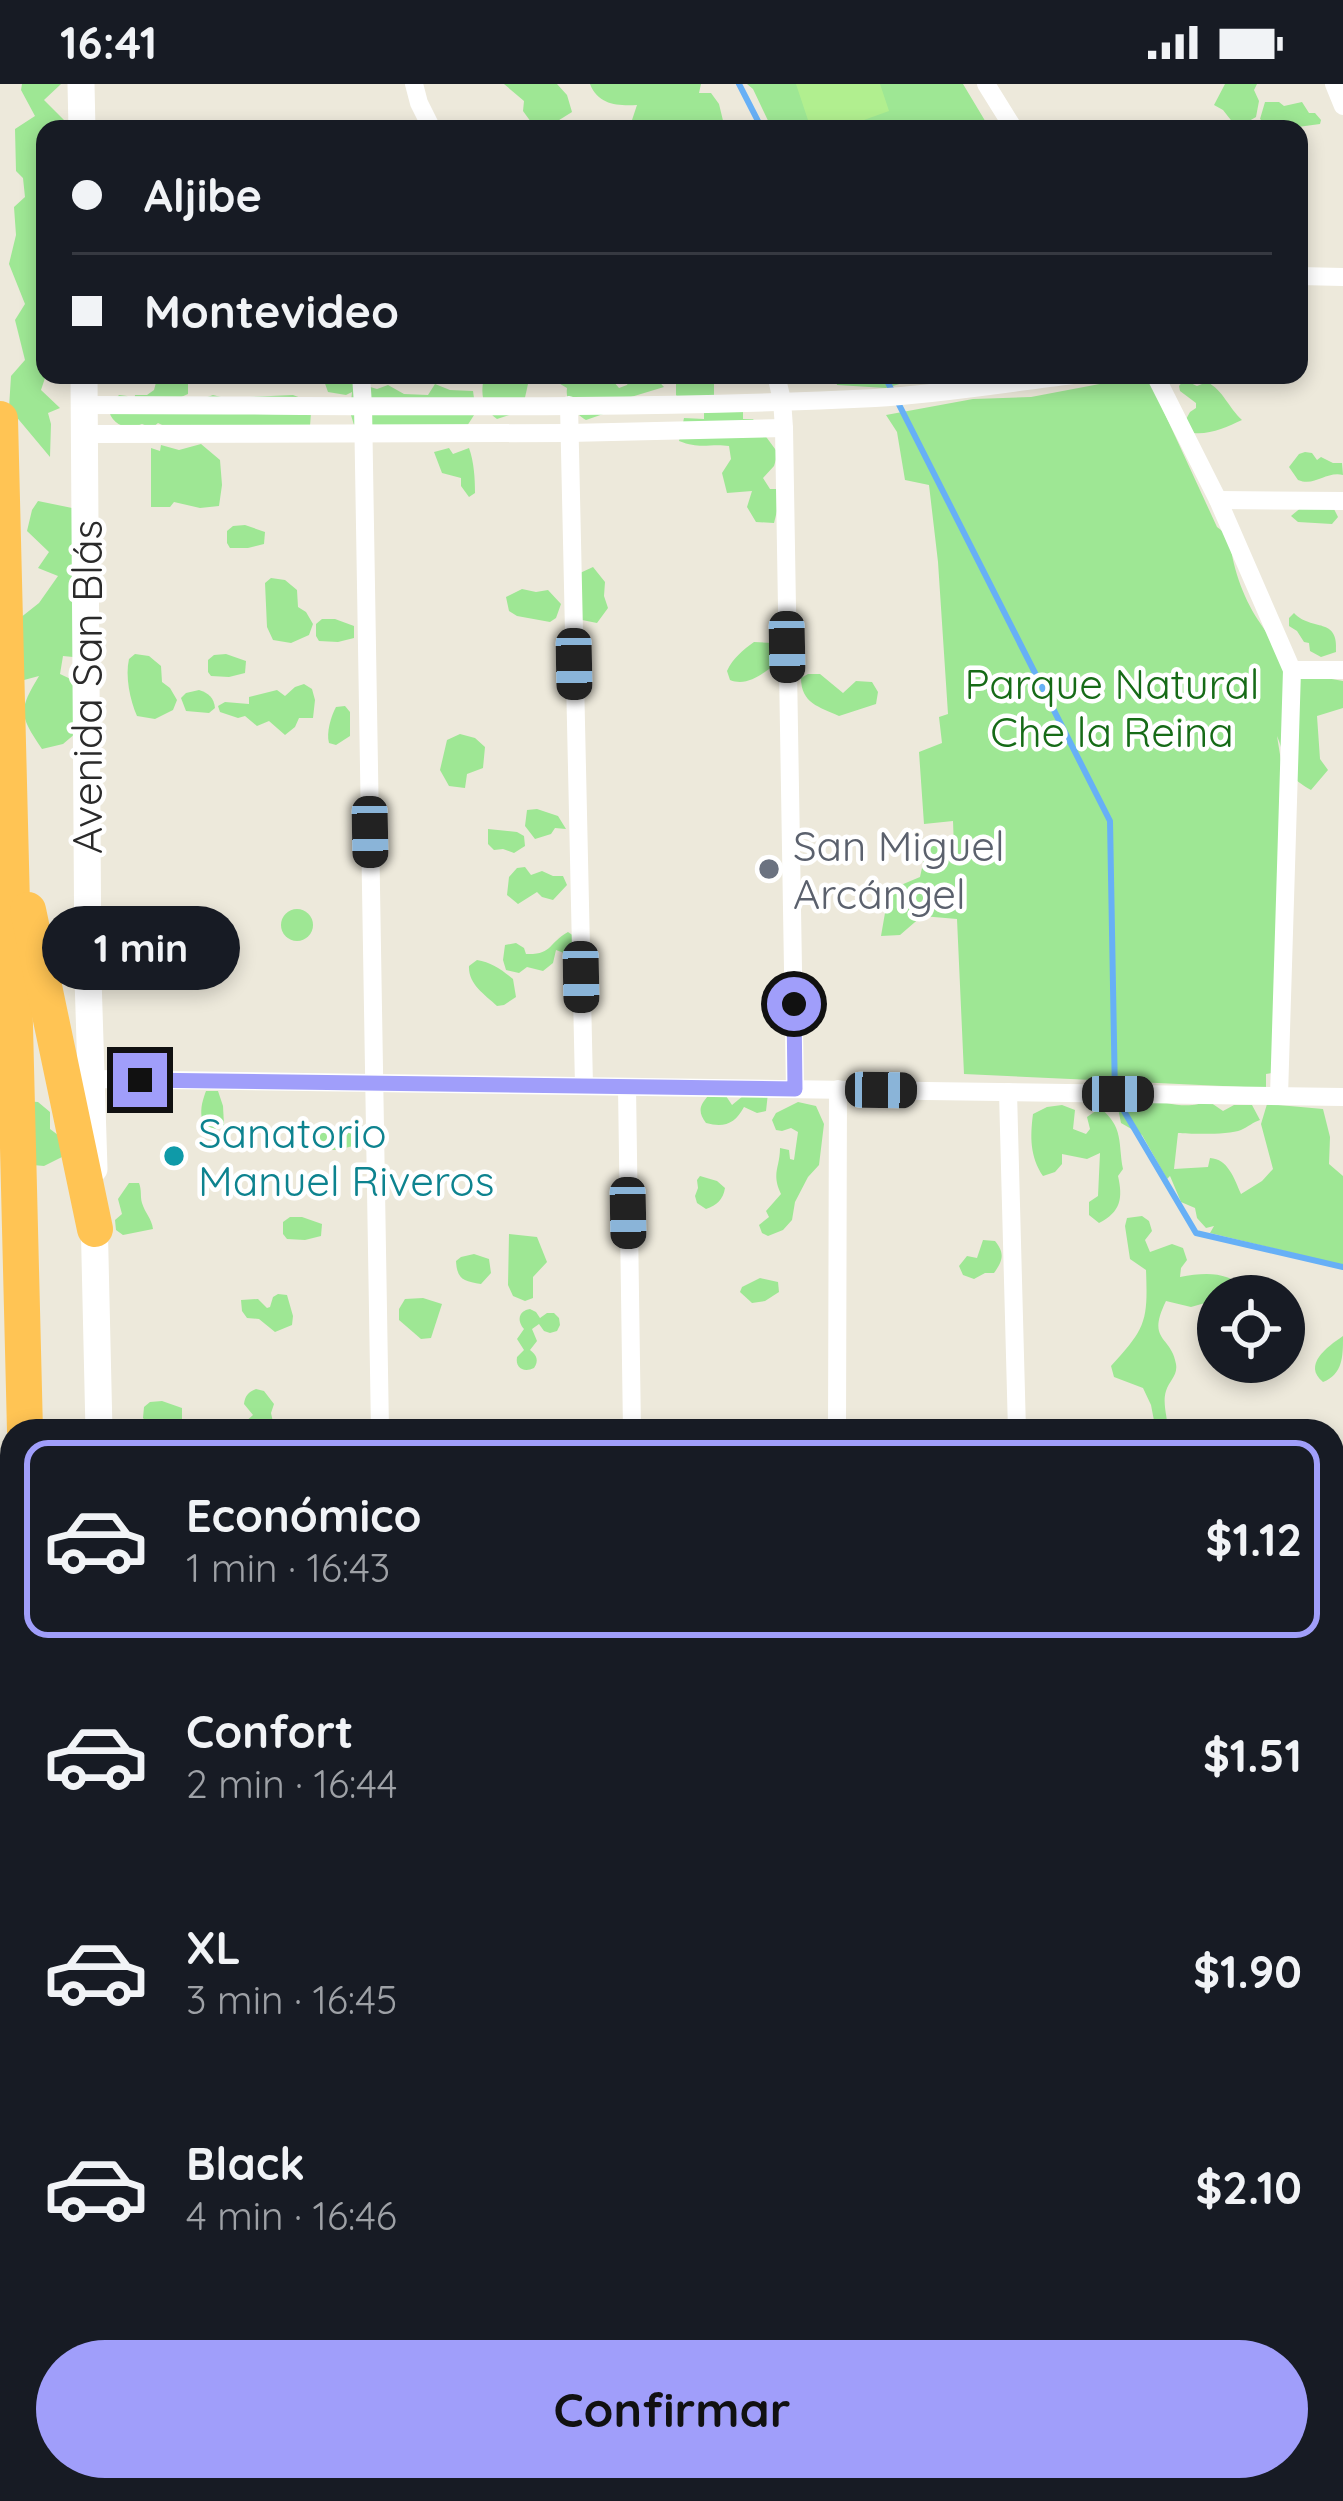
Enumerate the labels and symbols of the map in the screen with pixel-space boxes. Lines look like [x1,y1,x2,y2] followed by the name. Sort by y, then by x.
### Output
[60,520,113,854] street label: Avenida San Blás
[768,611,806,683] car
[555,628,593,700] car
[964,657,1260,758] park label: Parque Natural Che la Reina
[351,796,389,868] car
[793,819,1005,920] place label: San Miguel Arcángel
[756,856,782,882] marker: San Miguel Arcángel
[41,906,239,990] callout: 1 min
[562,941,600,1013] car
[767,977,821,1031] route start
[113,1053,167,1107] route end
[845,1071,917,1109] car
[1082,1076,1154,1112] car
[198,1106,494,1207] place label: Sanatorio Manuel Riveros
[161,1143,187,1169] marker: Sanatorio Manuel Riveros
[609,1177,647,1249] car

